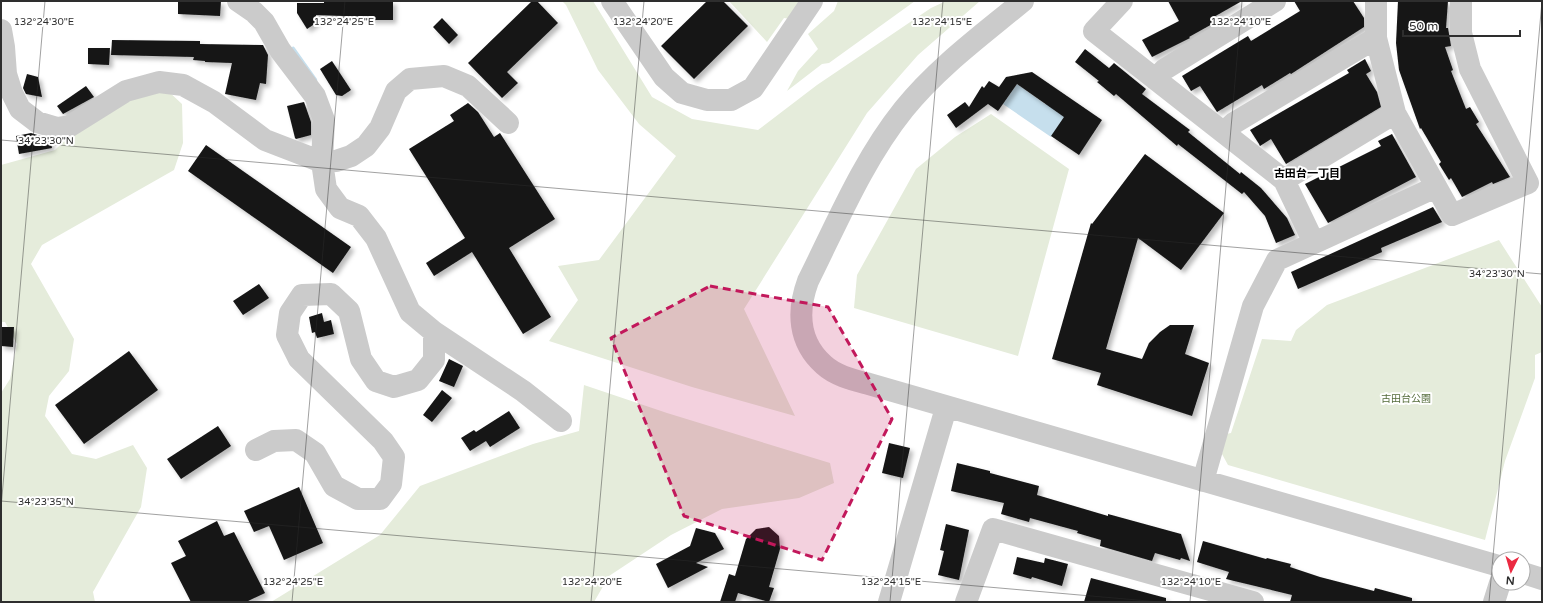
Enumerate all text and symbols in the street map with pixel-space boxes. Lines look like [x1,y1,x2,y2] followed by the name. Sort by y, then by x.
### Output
[1403,12,1520,38] scale bar
[14,16,74,28] text: 132°24'30"E
[314,16,374,28] text: 132°24'25"E
[613,16,673,28] text: 132°24'20"E
[912,16,972,28] text: 132°24'15"E
[1211,16,1271,28] text: 132°24'10"E
[1409,19,1438,33] text: 50 m
[18,135,74,147] text: 34°23'30"N
[1274,167,1340,180] district label: 古田台一丁目
[1469,268,1525,280] text: 34°23'30"N
[1381,393,1431,405] park label: 古田台公園
[18,496,74,508] text: 34°23'35"N
[1491,551,1531,591] north arrow
[1505,574,1515,587] text: N
[263,576,323,588] text: 132°24'25"E
[562,576,622,588] text: 132°24'20"E
[861,576,921,588] text: 132°24'15"E
[1161,576,1221,588] text: 132°24'10"E

